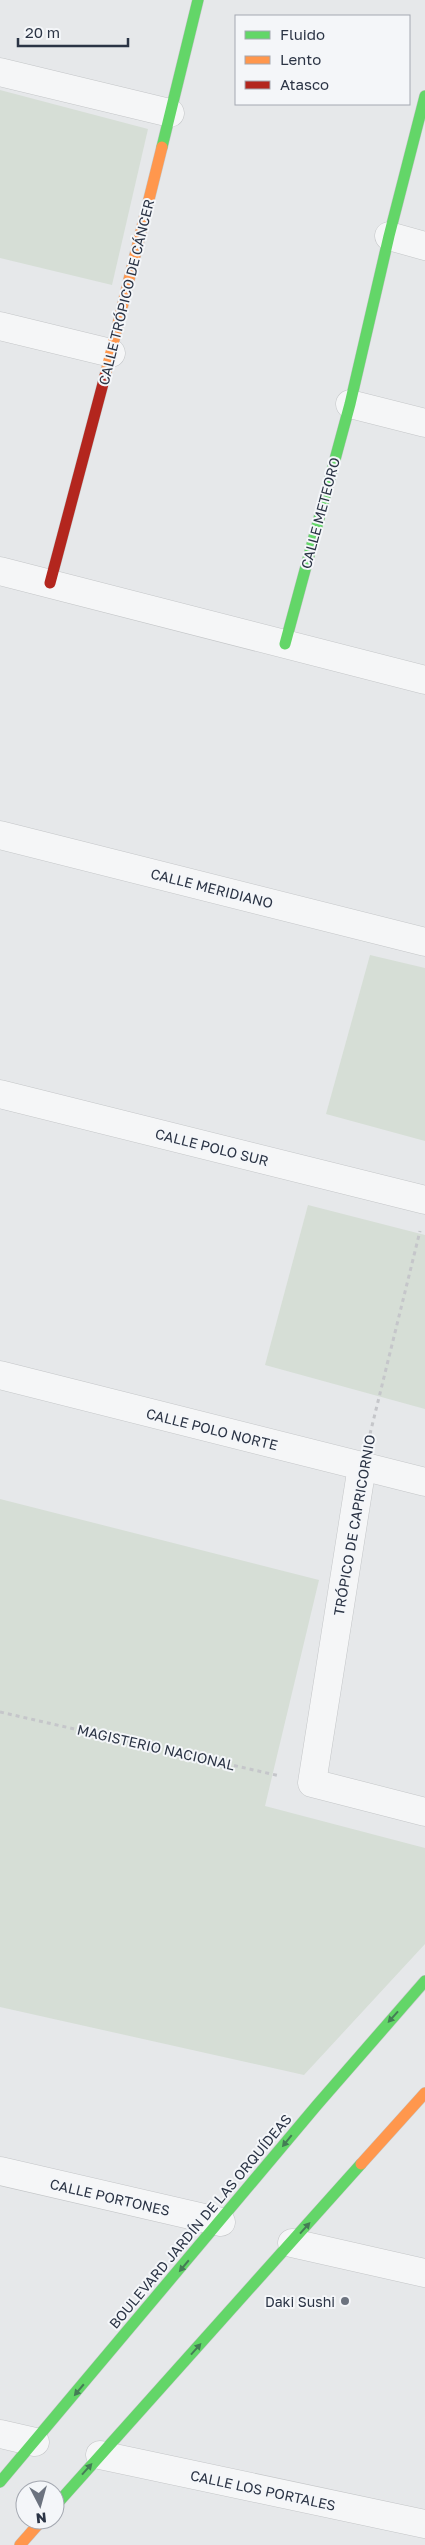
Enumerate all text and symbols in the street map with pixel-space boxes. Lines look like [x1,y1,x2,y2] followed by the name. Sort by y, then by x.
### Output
[18,15,128,47] scale bar
[235,15,410,105] legend
[25,23,60,41] text: 20 m
[280,25,325,43] text: Fluido
[280,50,321,68] text: Lento
[280,75,329,93] text: Atasco
[95,197,157,387] street label: CALLE TRÓPICO DE CÁNCER
[297,455,343,571] street label: CALLE METEORO
[149,865,275,911] street label: CALLE MERIDIANO
[154,1125,270,1169] street label: CALLE POLO SUR
[144,1404,280,1454] street label: CALLE POLO NORTE
[330,1433,378,1617] street label: TRÓPICO DE CAPRICORNIO
[76,1721,236,1773] street label: MAGISTERIO NACIONAL
[387,2011,398,2024] one-way arrow
[105,2110,295,2332] street label: BOULEVARD JARDÍN DE LAS ORQUÍDEAS
[282,2134,293,2147] one-way arrow
[48,2175,172,2219] street label: CALLE PORTONES
[299,2223,311,2235] one-way arrow
[178,2260,189,2273] one-way arrow
[265,2293,335,2310] place label: Daki Sushi
[339,2295,351,2307] marker: Daki Sushi
[191,2342,202,2355] one-way arrow
[73,2384,84,2397] one-way arrow
[82,2463,93,2476] one-way arrow
[189,2466,337,2514] street label: CALLE LOS PORTALES
[15,2480,65,2530] north arrow
[35,2509,48,2527] text: N

